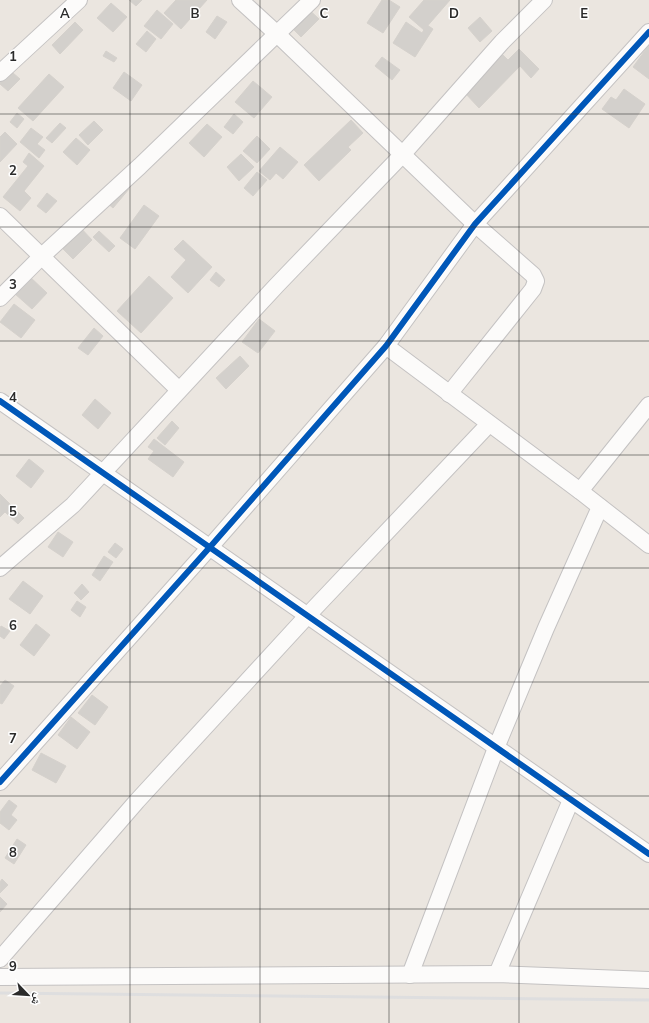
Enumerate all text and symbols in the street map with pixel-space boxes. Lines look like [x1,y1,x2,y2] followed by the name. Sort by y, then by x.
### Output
[60,5,70,21] text: A
[191,5,200,21] text: B
[320,5,329,21] text: C
[449,5,459,21] text: D
[580,5,588,21] text: E
[9,48,17,64] text: 1
[9,162,17,178] text: 2
[9,276,17,292] text: 3
[9,389,17,405] text: 4
[9,503,17,519] text: 5
[9,617,17,633] text: 6
[9,730,17,746] text: 7
[9,844,17,860] text: 8
[9,958,17,974] text: 9
[8,975,48,1015] north arrow
[27,991,46,1008] text: ش

